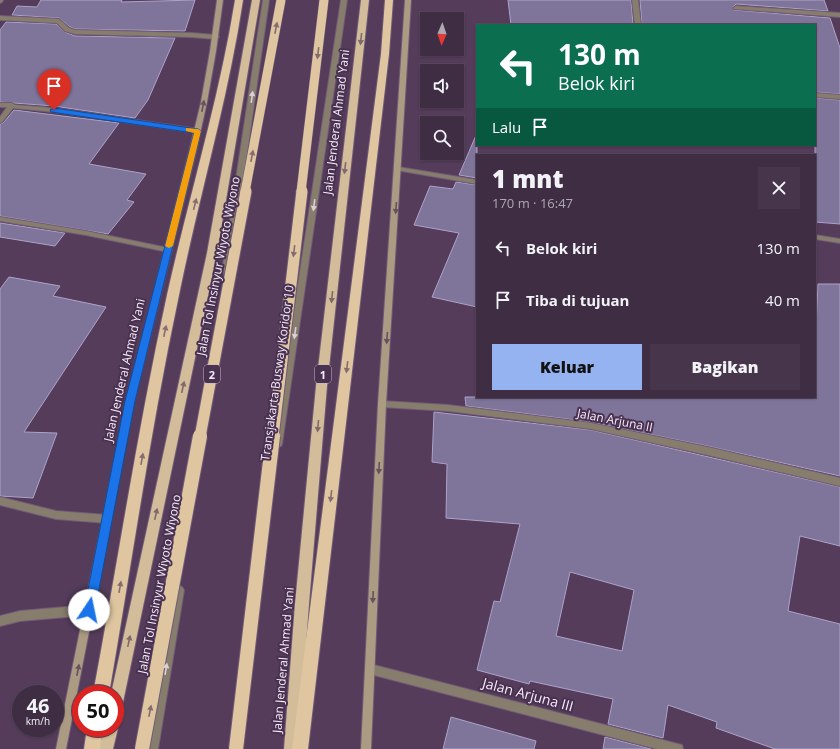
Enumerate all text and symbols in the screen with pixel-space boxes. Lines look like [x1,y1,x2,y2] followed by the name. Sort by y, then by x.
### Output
[420,12,464,56] north arrow
[420,12,464,160] map controls
[273,22,279,34] one-way arrow
[358,33,364,45] one-way arrow
[558,35,641,73] text: 130 m
[492,40,544,92] icon: left
[314,47,321,59] one-way arrow
[319,48,353,197] street label: Jalan Jenderal Ahmad Yani
[420,64,464,108] button: sound
[37,69,71,110] pin
[558,71,635,95] text: Belok kiri
[43,75,65,97] icon: arrive
[249,91,255,103] one-way arrow
[200,99,206,112] one-way arrow
[420,116,464,160] button: search
[529,116,551,138] icon: arrive
[492,117,521,137] text: Lalu
[250,150,256,162] one-way arrow
[342,162,348,174] one-way arrow
[492,162,563,195] text: 1 mnt
[758,167,800,209] button: close
[192,175,244,358] street label: Jalan Tol Insinyur Wiyoto Wiyono
[492,194,573,212] text: 170 m · 16:47
[192,198,198,210] one-way arrow
[311,199,317,211] one-way arrow
[392,202,399,214] one-way arrow
[492,237,514,259] icon: left
[526,238,597,258] text: Belok kiri
[756,238,800,258] text: 130 m
[291,245,297,257] one-way arrow
[256,284,298,462] street label: Transjakarta Busway Koridor 10
[492,289,514,311] icon: arrive
[526,290,629,310] text: Tiba di tujuan
[765,290,800,310] text: 40 m
[328,291,335,303] one-way arrow
[99,297,149,444] street label: Jalan Jenderal Ahmad Yani
[163,324,169,337] one-way arrow
[292,327,298,339] one-way arrow
[383,332,390,344] one-way arrow
[492,344,642,390] button: Keluar
[650,344,800,390] button: Bagikan
[343,360,350,373] one-way arrow
[204,365,220,383] road number: 2
[315,365,331,383] road number: 1
[181,381,187,393] one-way arrow
[575,404,654,436] street label: Jalan Arjuna II
[315,420,322,432] one-way arrow
[139,452,145,465] one-way arrow
[376,462,383,474] one-way arrow
[328,490,334,502] one-way arrow
[133,493,185,676] street label: Jalan Tol Insinyur Wiyoto Wiyono
[153,508,159,520] one-way arrow
[117,581,123,593] one-way arrow
[268,586,298,735] street label: Jalan Jenderal Ahmad Yani
[68,589,110,631] position arrow
[370,591,376,604] one-way arrow
[126,635,132,648] one-way arrow
[164,663,170,675] one-way arrow
[75,664,81,676] one-way arrow
[478,672,576,715] street label: Jalan Arjuna III
[72,685,124,737] speed limit sign: 50
[27,692,49,719] text: 46
[147,705,153,717] one-way arrow
[26,714,50,728] text: km/h

